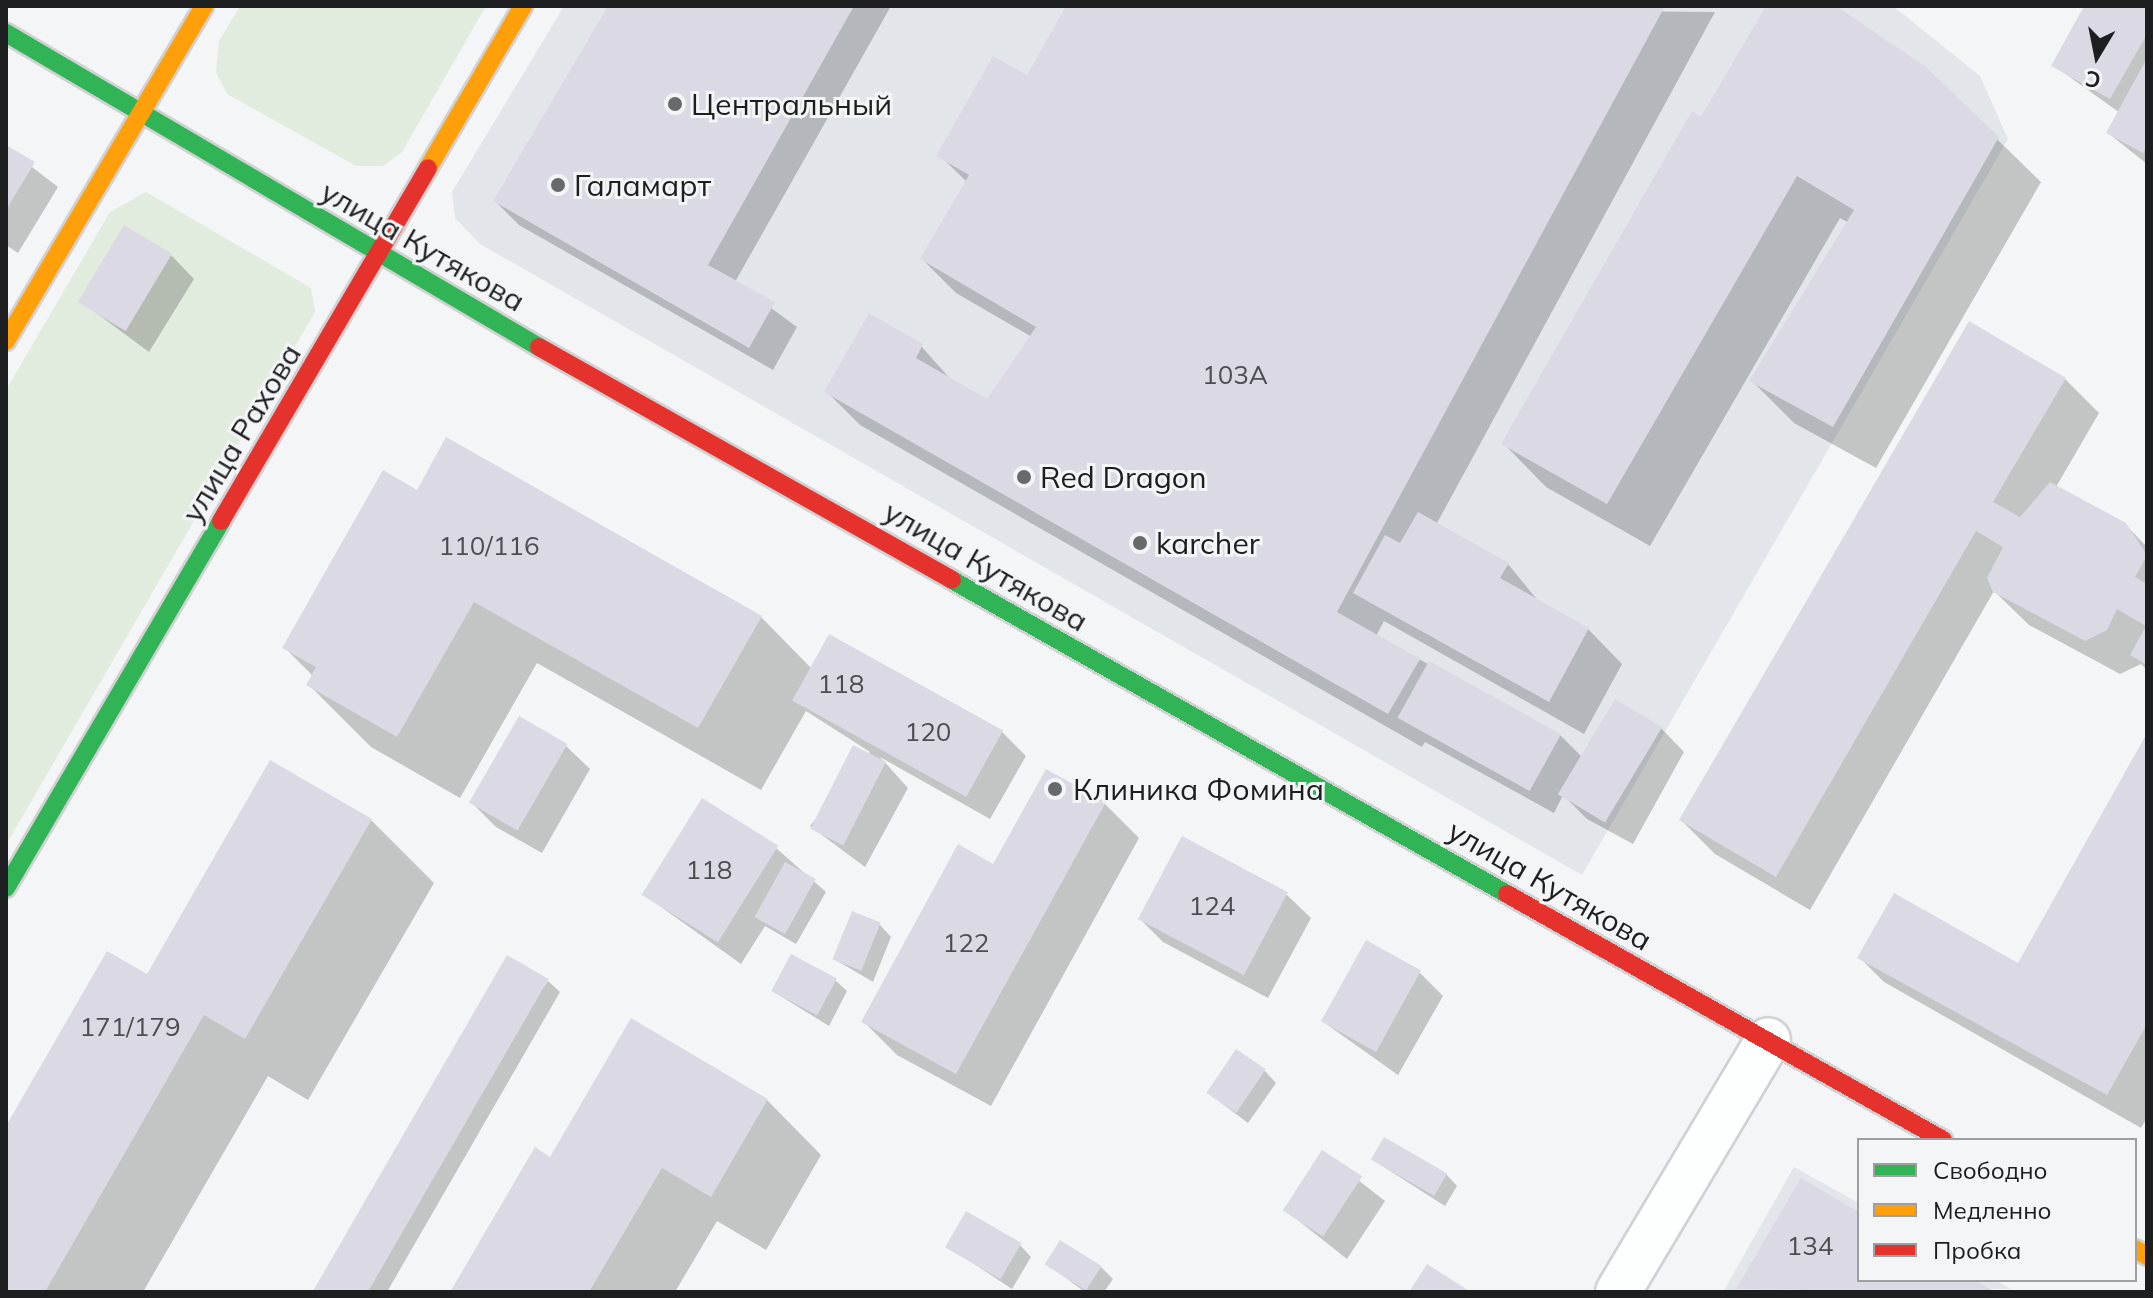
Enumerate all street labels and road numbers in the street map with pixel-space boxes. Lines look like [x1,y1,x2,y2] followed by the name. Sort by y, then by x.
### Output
[315,173,531,319] street label: улица Кутякова
[174,337,308,529] street label: улица Рахова
[878,493,1094,639] street label: улица Кутякова
[1442,812,1658,958] street label: улица Кутякова

